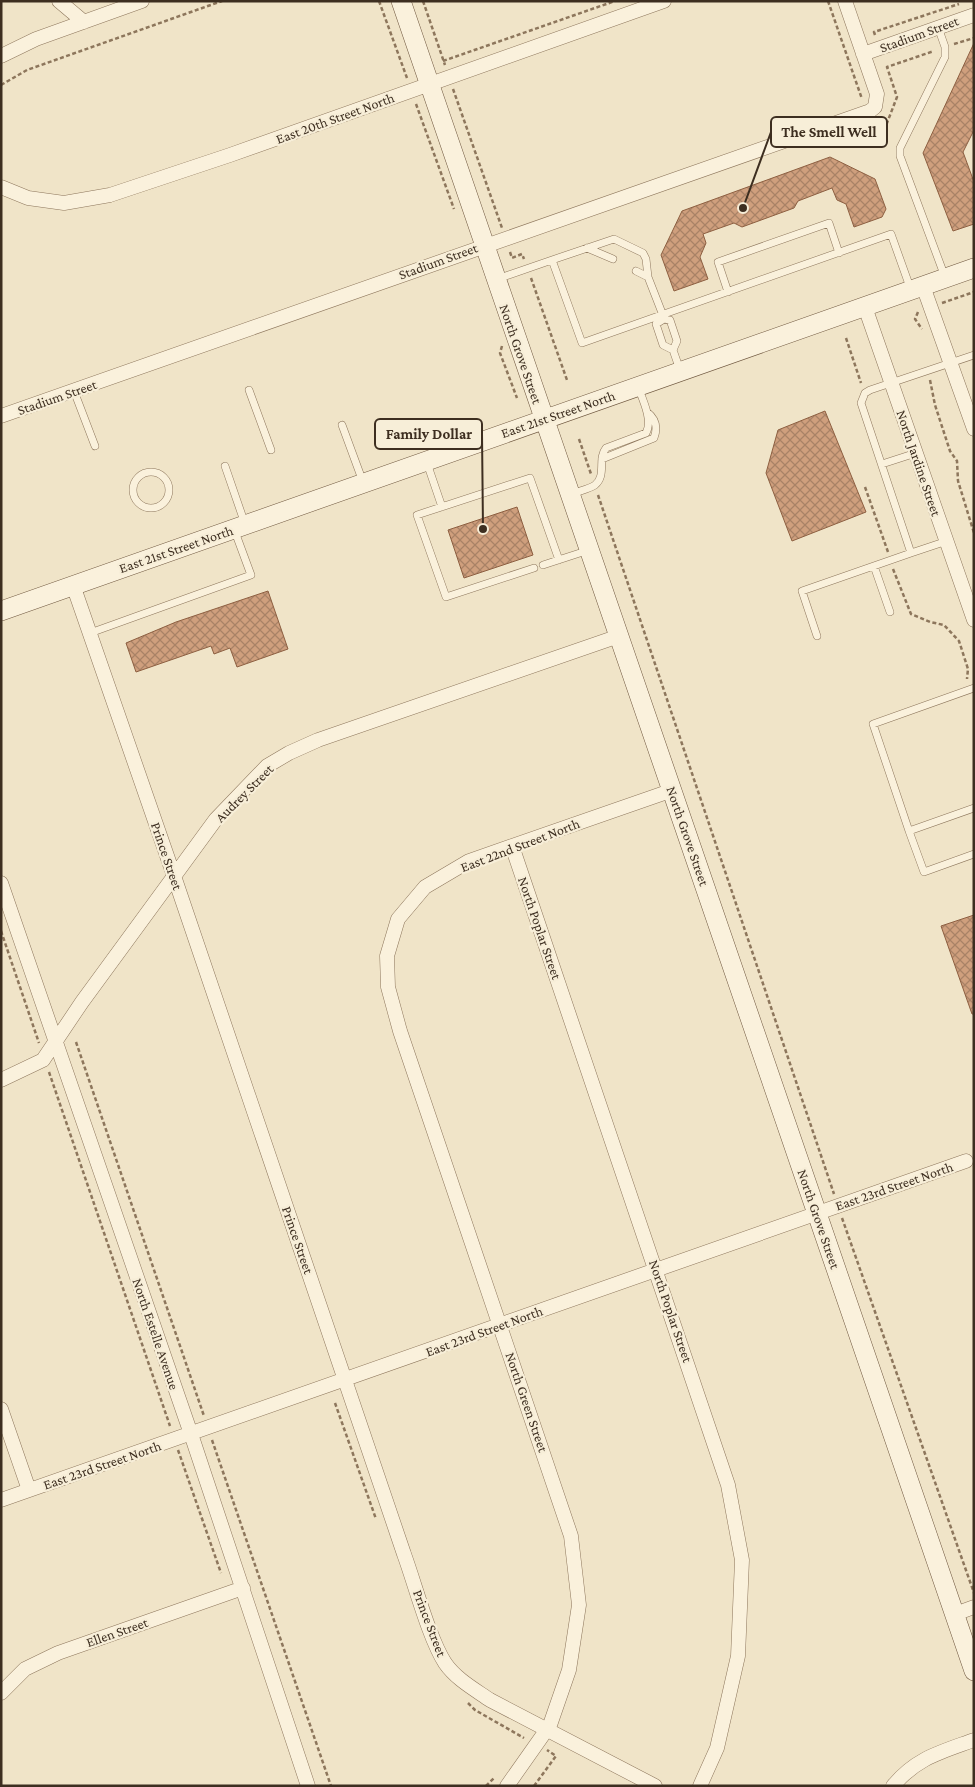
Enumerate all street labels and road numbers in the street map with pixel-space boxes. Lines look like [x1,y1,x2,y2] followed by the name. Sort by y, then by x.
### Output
[877,12,961,56] street label: Stadium Street
[274,89,397,147] street label: East 20th Street North
[396,239,480,283] street label: Stadium Street
[496,302,546,406] street label: North Grove Street
[15,376,99,418] street label: Stadium Street
[499,387,618,441] street label: East 21st Street North
[893,408,945,519] street label: North Jardine Street
[117,522,236,576] street label: East 21st Street North
[212,760,277,825] street label: Audrey Street
[663,784,713,888] street label: North Grove Street
[458,815,582,875] street label: East 22nd Street North
[148,820,186,892] street label: Prince Street
[515,875,565,982] street label: North Poplar Street
[833,1158,955,1214] street label: East 23rd Street North
[794,1167,844,1271] street label: North Grove Street
[279,1204,317,1276] street label: Prince Street
[646,1258,696,1365] street label: North Poplar Street
[129,1276,183,1392] street label: North Estelle Avenue
[423,1302,545,1360] street label: East 23rd Street North
[502,1350,552,1454] street label: North Green Street
[41,1437,163,1493] street label: East 23rd Street North
[410,1587,450,1659] street label: Prince Street
[84,1614,150,1650] street label: Ellen Street

